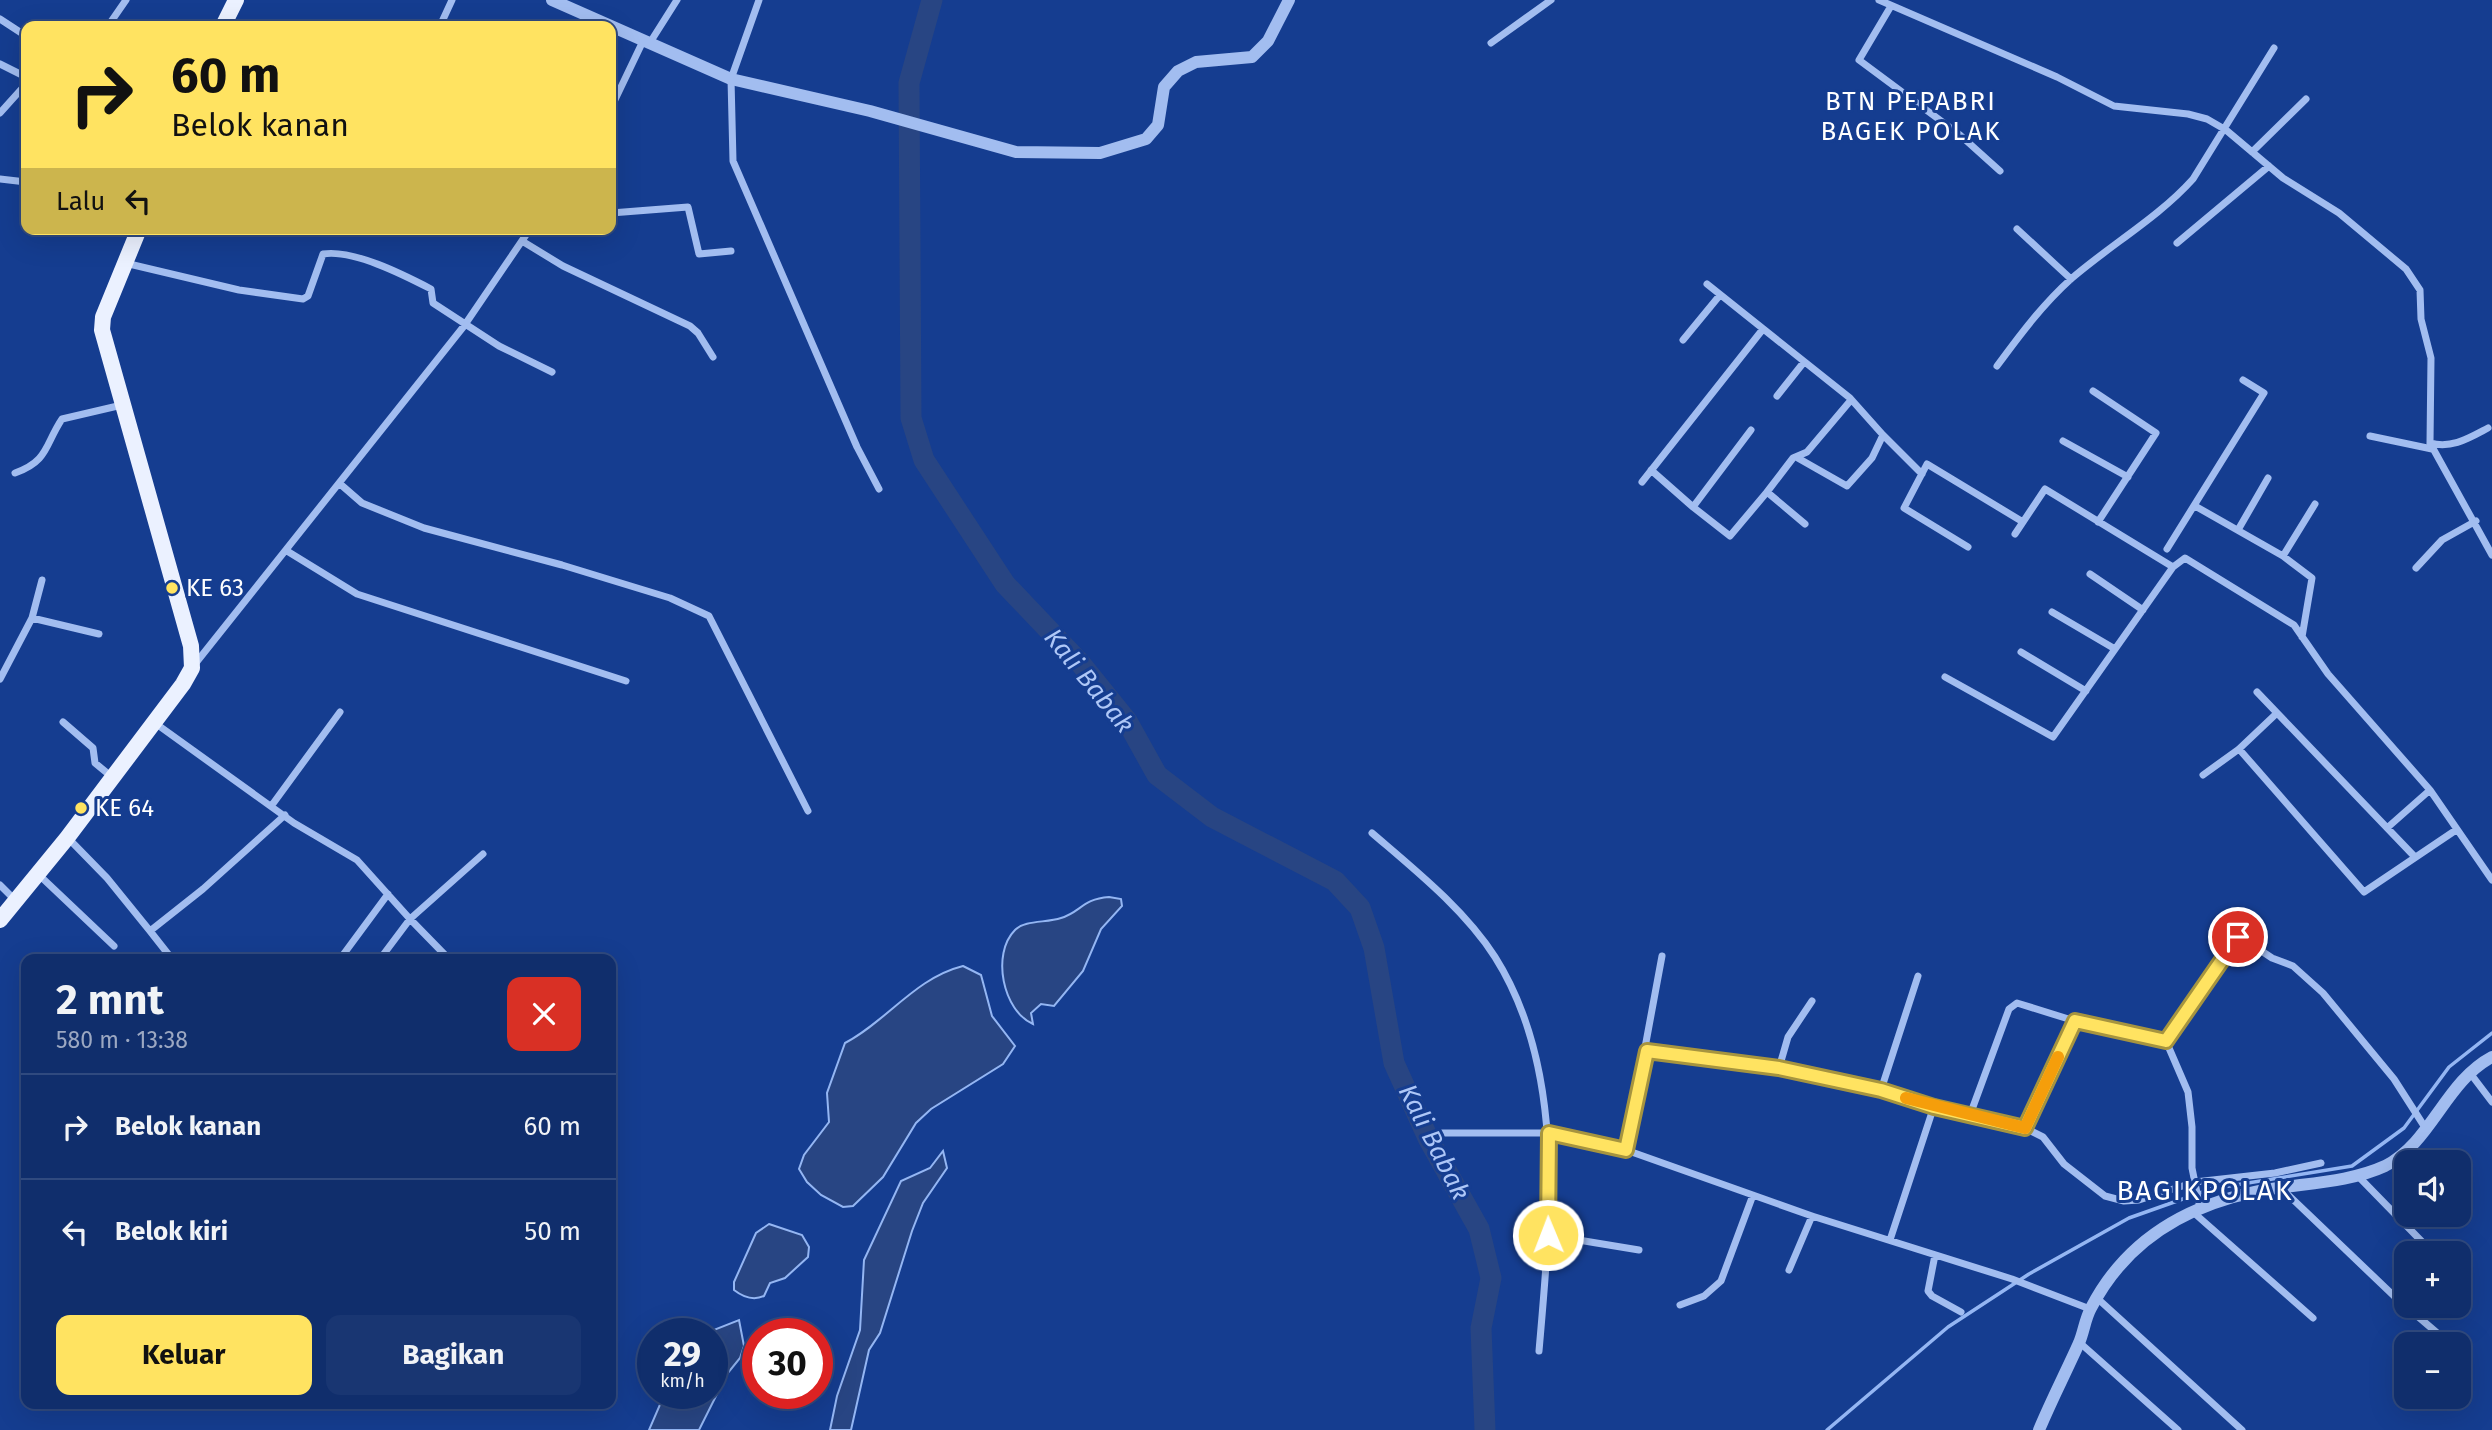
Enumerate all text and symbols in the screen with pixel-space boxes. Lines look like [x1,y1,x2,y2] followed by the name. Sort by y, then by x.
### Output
[171,46,280,105] text: 60 m
[56,49,147,140] icon: right
[1820,86,2002,147] district label: BTN PEPABRI BAGEK POLAK
[171,106,349,144] text: Belok kanan
[119,182,157,220] icon: left
[56,186,105,217] text: Lalu
[186,574,244,602] place label: KE 63
[164,580,180,596] marker: KE 63
[1037,622,1141,740] water label: Kali Babak
[95,794,154,822] place label: KE 64
[73,800,89,816] marker: KE 64
[2208,907,2268,967] pin
[2219,918,2257,956] icon: arrive
[56,975,164,1025] text: 2 mnt
[507,977,581,1051] button: close
[56,1026,188,1054] text: 580 m · 13:38
[1392,1079,1476,1205] water label: Kali Babak
[56,1108,94,1146] icon: right
[115,1111,261,1142] text: Belok kanan
[523,1111,581,1142] text: 60 m
[2394,1150,2471,1409] map controls
[2394,1150,2471,1227] button: sound
[2116,1174,2294,1207] district label: BAGIKPOLAK
[1511,1198,1585,1272] position arrow
[56,1213,94,1251] icon: left
[115,1216,228,1247] text: Belok kiri
[524,1216,581,1247] text: 50 m
[2394,1241,2471,1318] button: +
[56,1315,312,1395] button: Keluar
[326,1315,581,1395] button: Bagikan
[742,1318,833,1409] speed limit sign: 30
[2394,1332,2471,1409] button: −
[664,1333,701,1375] text: 29
[660,1370,705,1392] text: km/h

